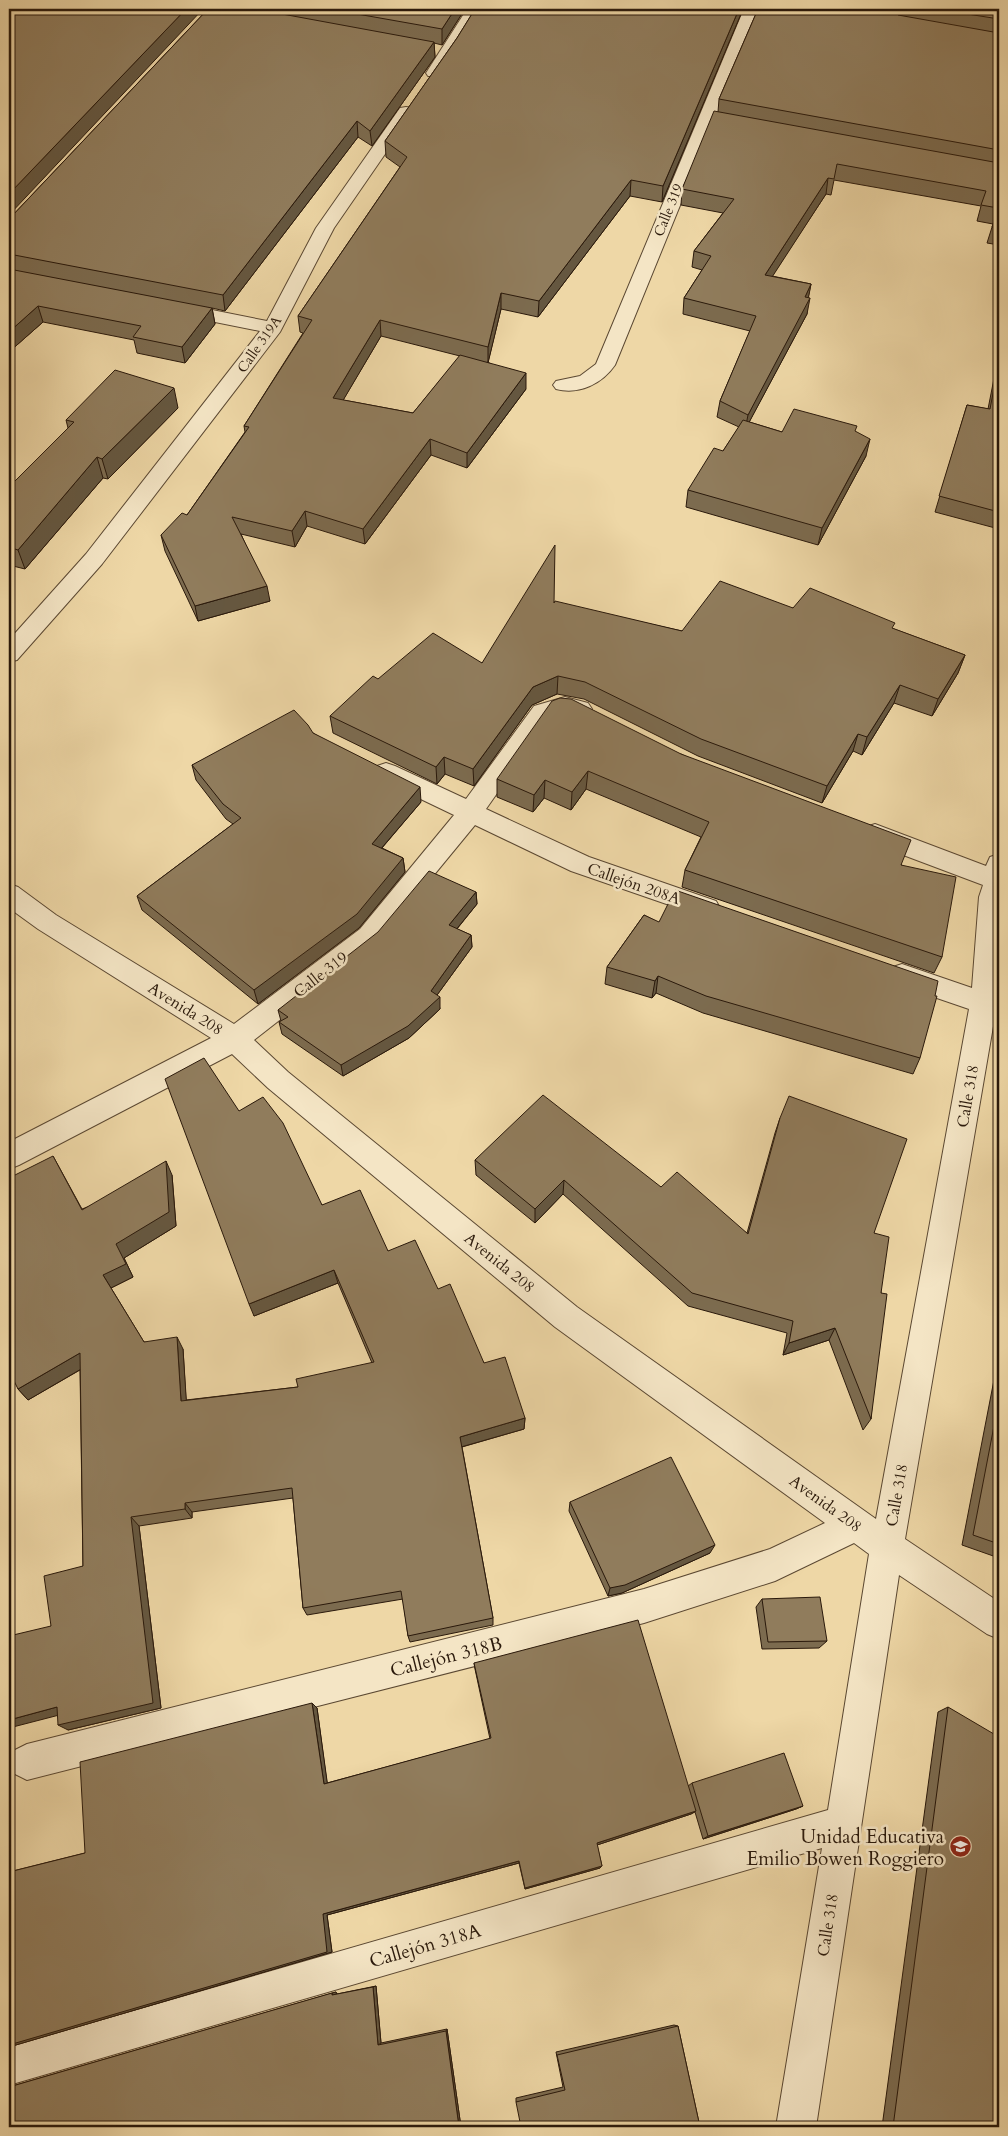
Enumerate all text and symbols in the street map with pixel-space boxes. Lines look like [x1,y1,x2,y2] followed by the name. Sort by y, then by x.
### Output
[649,181,688,239] street label: Calle 319
[233,312,286,377] street label: Calle 319A
[584,858,684,910] street label: Callejón 208A
[289,947,352,1003] street label: Calle 319
[144,977,227,1041] street label: Avenida 208
[952,1063,984,1129] street label: Calle 318
[460,1228,539,1298] street label: Avenida 208
[881,1462,913,1528] street label: Calle 318
[785,1470,866,1538] street label: Avenida 208
[387,1630,505,1683] street label: Callejón 318B
[746,1824,944,1872] place label: Unidad Educativa Emilio Bowen Roggiero
[948,1835,972,1859] school or university icon: Unidad Educativa Emilio Bowen Roggiero
[812,1892,844,1958] street label: Calle 318
[366,1917,485,1974] street label: Callejón 318A

